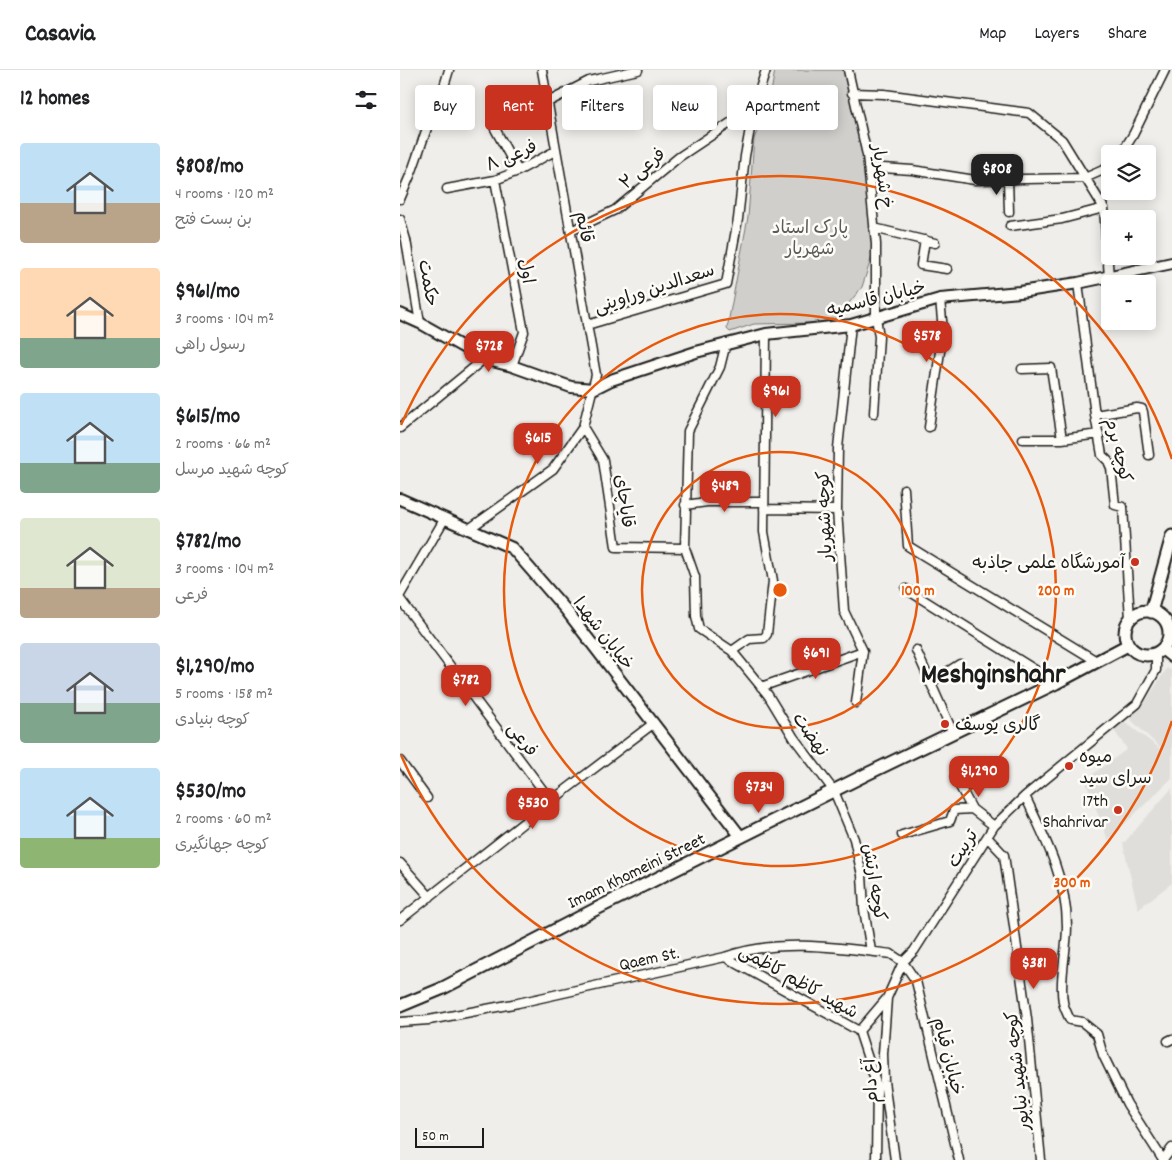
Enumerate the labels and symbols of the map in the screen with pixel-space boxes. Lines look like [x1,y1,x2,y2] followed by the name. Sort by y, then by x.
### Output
[482,135,542,179] street label: فرعی ۸
[863,141,898,211] street label: خ شهریار
[615,143,672,197] street label: فرعی ۲
[967,154,1027,196] pin: $808
[568,210,598,245] street label: قائم
[772,217,848,263] park label: پارک استاد شهریار
[510,257,539,286] street label: اول
[410,258,443,309] street label: حکمت
[591,259,718,322] street label: سعدالدین وراوینی
[825,276,929,325] street label: خیابان قاسمیه
[897,320,957,363] pin: $578
[459,330,519,373] pin: $728
[746,376,806,418] pin: $961
[1097,416,1137,486] street label: کوچه برم
[508,422,568,465] pin: $615
[695,470,755,513] pin: $489
[812,470,841,563] street label: کوچه شهریار
[606,473,639,530] street label: قایاچای
[972,552,1127,577] place label: آمورشگاه علمی جاذبه
[1129,556,1141,568] marker: آمورشگاه علمی جاذبه
[771,581,789,599] centre of rings
[901,581,935,603] text: 100 m
[1038,581,1074,603] text: 200 m
[566,593,639,676] street label: خیابان شهدا
[786,638,846,680] pin: $691
[921,657,1066,697] district label: Meshginshahr
[436,664,496,707] pin: $782
[785,708,833,762] street label: نهضت
[955,714,1041,739] place label: گالری یوسف
[500,718,542,763] street label: فرعی
[939,718,951,730] marker: گالری یوسف
[1079,746,1152,792] place label: میوه سرای سید
[938,756,1020,798] pin: $1,290
[1063,760,1075,772] marker: میوه سرای سید
[729,772,789,814] pin: $734
[503,788,563,830] pin: $530
[1043,790,1108,836] place label: 17th Shahrivar
[1112,804,1124,816] marker: 17th Shahrivar
[942,825,986,873] street label: تربیت
[564,828,711,916] street label: Imam Khomeini Street
[854,842,891,923] street label: کوچه ارتش
[1054,873,1090,895] text: 300 m
[734,940,862,1026] street label: شهید کاظم کاظمی
[617,942,682,979] street label: Qaem St.
[1004,948,1064,990] pin: $381
[1001,1009,1038,1133] street label: کوچه شهید نیاپور
[925,1015,968,1098] street label: خیابان قیام
[858,1056,887,1104] street label: آغ دام
[415,1125,484,1148] scale bar

